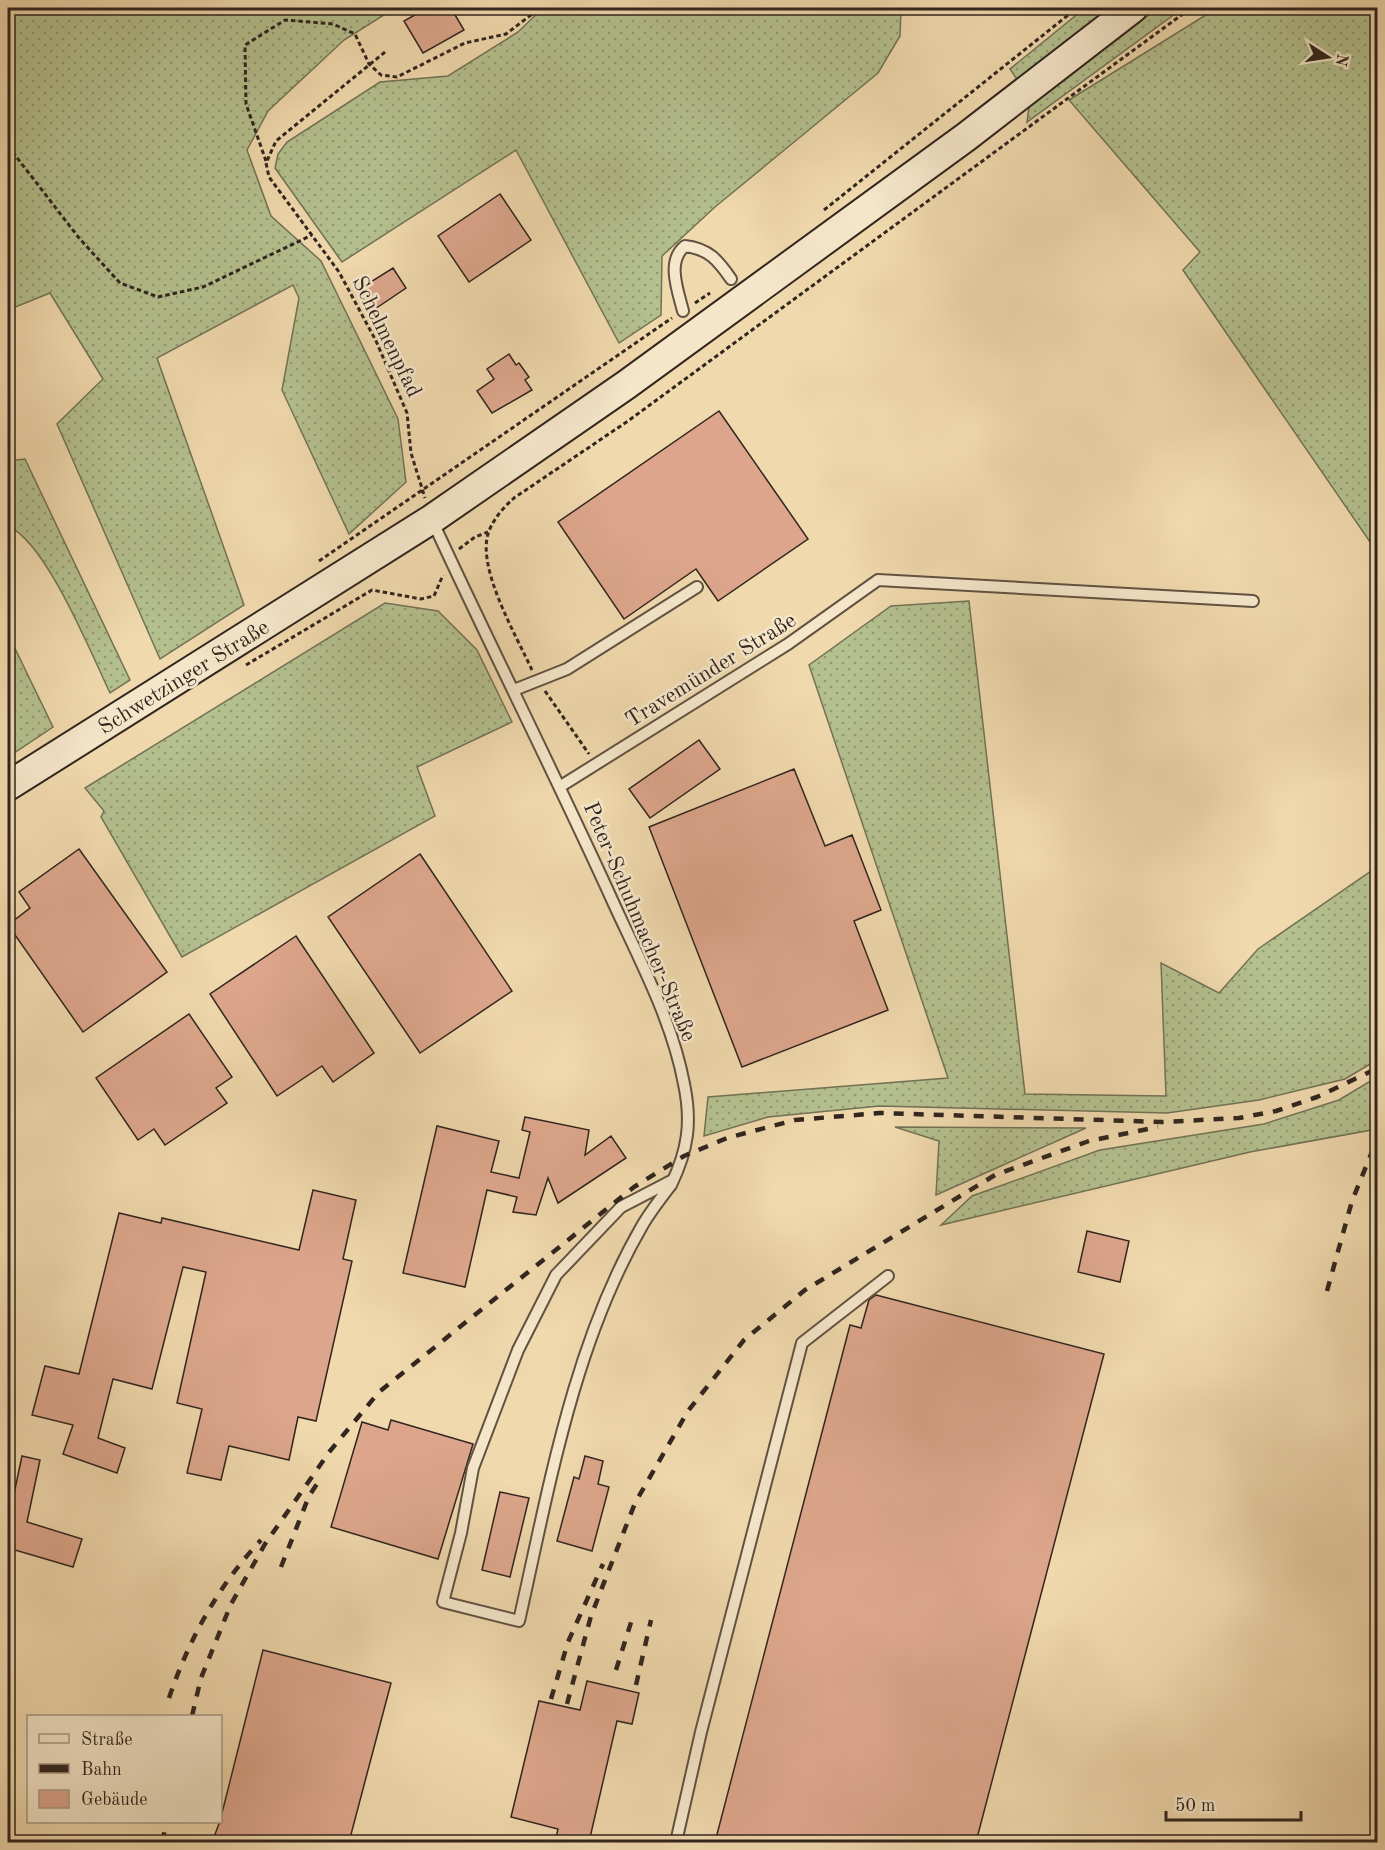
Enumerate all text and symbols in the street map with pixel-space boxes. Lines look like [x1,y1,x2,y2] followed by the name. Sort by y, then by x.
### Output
[1298,27,1358,87] north arrow
[1331,52,1350,68] text: N
[347,273,425,401] street label: Schelmenpfad
[622,609,800,732] street label: Travemünder Straße
[95,616,273,739] street label: Schwetzinger Straße
[579,799,700,1045] street label: Peter-Schuhmacher-Straße
[27,1715,222,1823] legend
[81,1731,132,1749] text: Straße
[81,1761,122,1779] text: Bahn
[1166,1784,1301,1822] scale bar
[81,1791,148,1809] text: Gebäude
[1175,1797,1215,1815] text: 50 m

